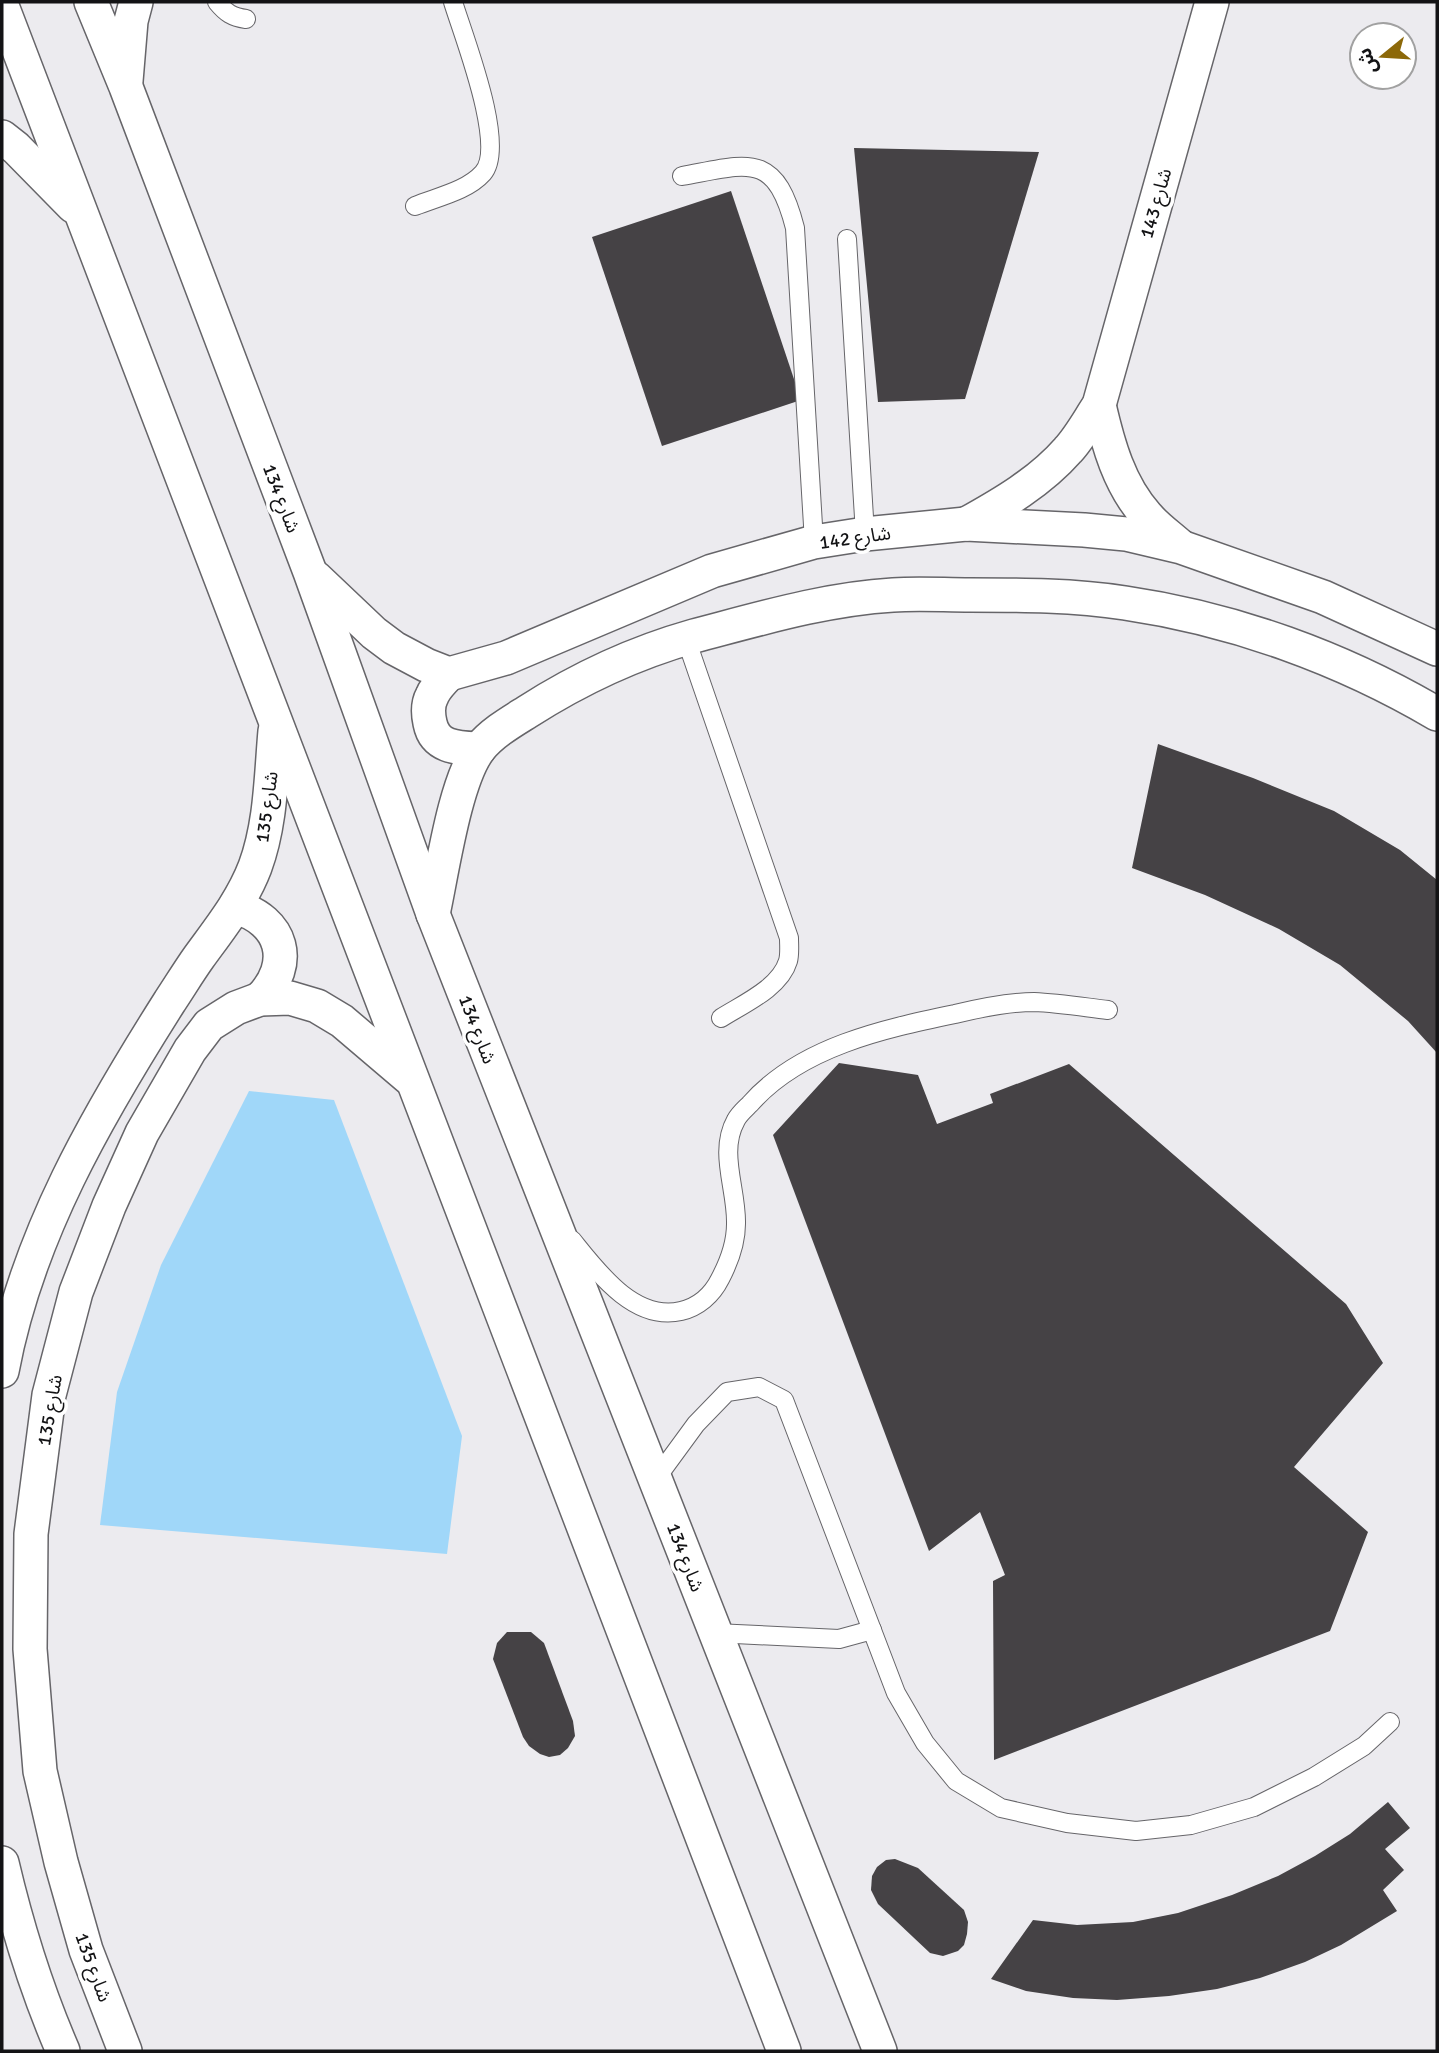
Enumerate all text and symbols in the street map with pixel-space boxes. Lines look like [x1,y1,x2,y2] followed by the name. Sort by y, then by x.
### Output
[1348,21,1418,91] north arrow
[1352,45,1383,77] text: ش
[1135,165,1178,241] street label: شارع 143
[256,460,305,537] street label: شارع 134
[818,521,893,556] street label: شارع 142
[250,770,285,845] street label: شارع 135
[452,991,501,1068] street label: شارع 134
[32,1373,69,1448] street label: شارع 135
[660,1519,709,1596] street label: شارع 134
[69,1929,117,2006] street label: شارع 135

